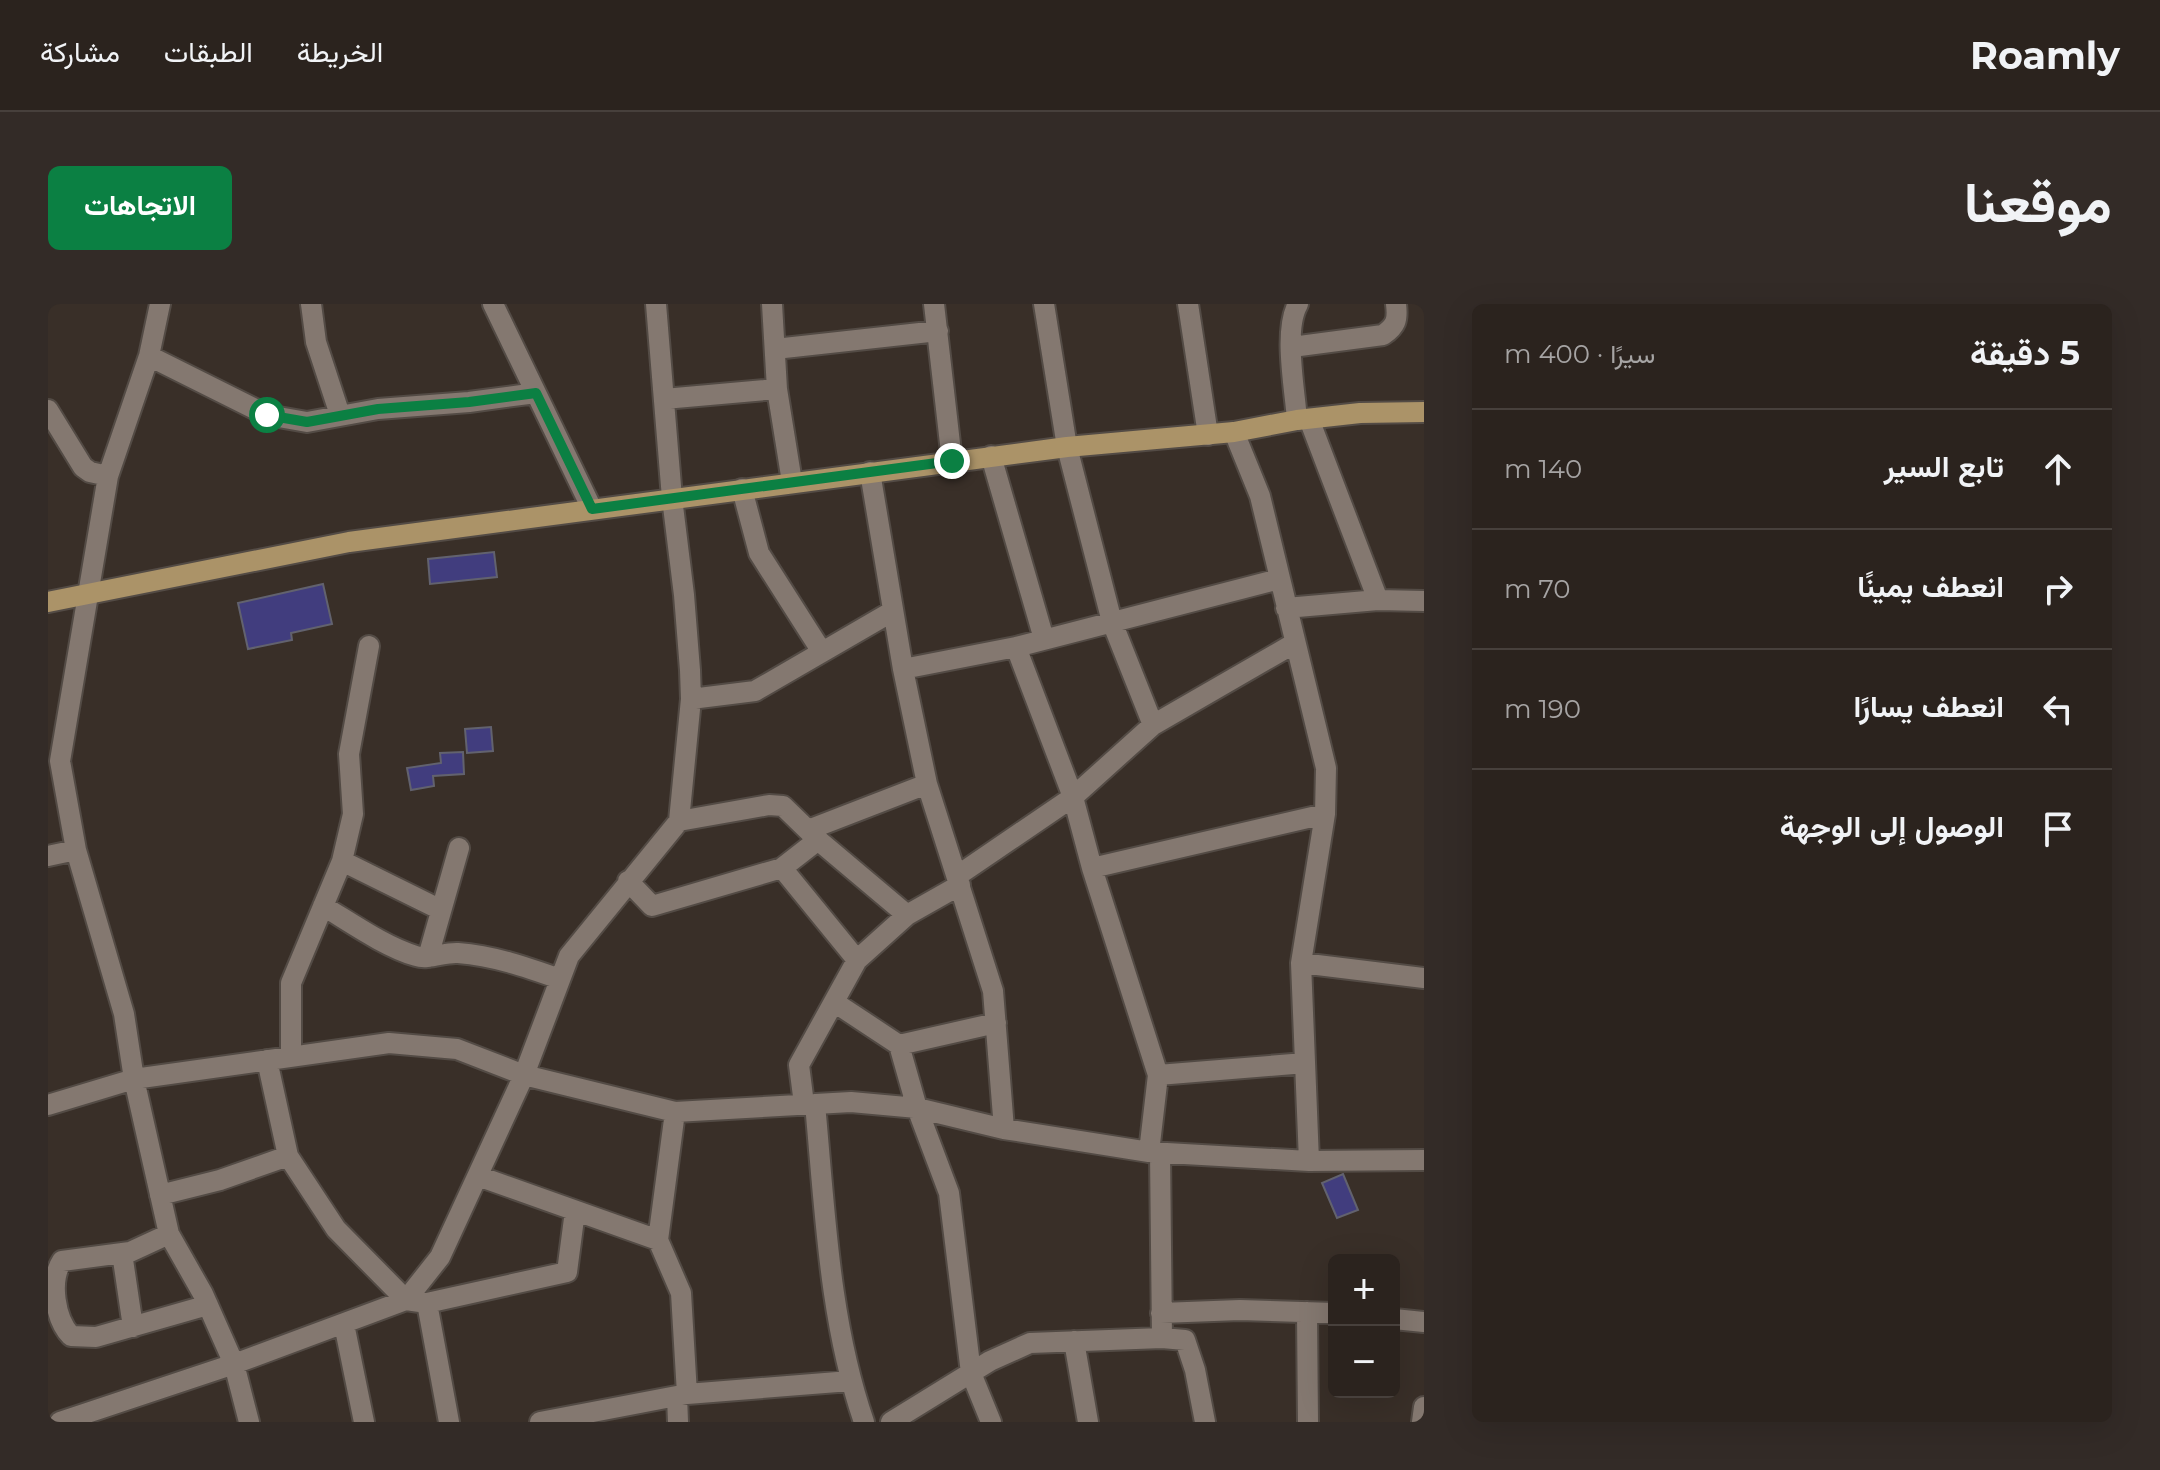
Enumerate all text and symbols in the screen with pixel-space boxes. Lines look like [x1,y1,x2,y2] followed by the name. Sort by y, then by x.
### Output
[1970,32,2120,79] text: Roamly
[40,35,120,69] text: مشاركة
[164,35,253,69] text: الطبقات
[297,35,383,69] text: الخريطة
[48,166,232,250] button: الاتجاهات
[1964,168,2112,236] text: موقعنا
[1970,332,2080,374] text: 5 دقيقة
[1504,338,1655,370] text: سيرًا · 400 m
[249,397,285,433] route start
[934,443,970,479] route end
[2036,447,2080,491] icon: ahead
[1884,448,2004,485] text: تابع السير
[1504,453,1582,485] text: 140 m
[2036,567,2080,611] icon: right
[1857,568,2004,605] text: انعطف يمينًا
[1504,573,1570,605] text: 70 m
[2036,687,2080,731] icon: left
[1854,688,2004,725] text: انعطف يسارًا
[1504,693,1581,725] text: 190 m
[2036,807,2080,851] icon: arrive
[1780,808,2004,845] text: الوصول إلى الوجهة
[1328,1254,1400,1398] map controls
[1328,1254,1400,1326] button: +
[1328,1326,1400,1398] button: −

